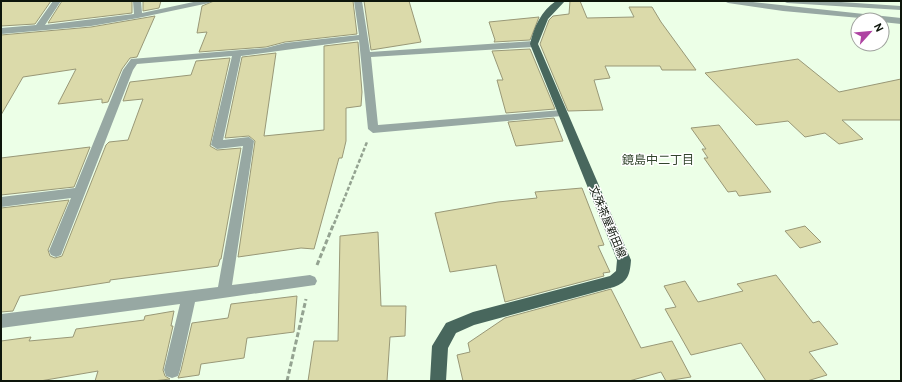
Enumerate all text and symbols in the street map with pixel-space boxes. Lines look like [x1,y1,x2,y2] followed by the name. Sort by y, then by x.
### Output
[850,12,890,52] north arrow
[870,21,886,35] text: N
[622,153,694,169] district label: 鏡島中二丁目
[586,184,628,260] street label: 文殊茶屋新田線

